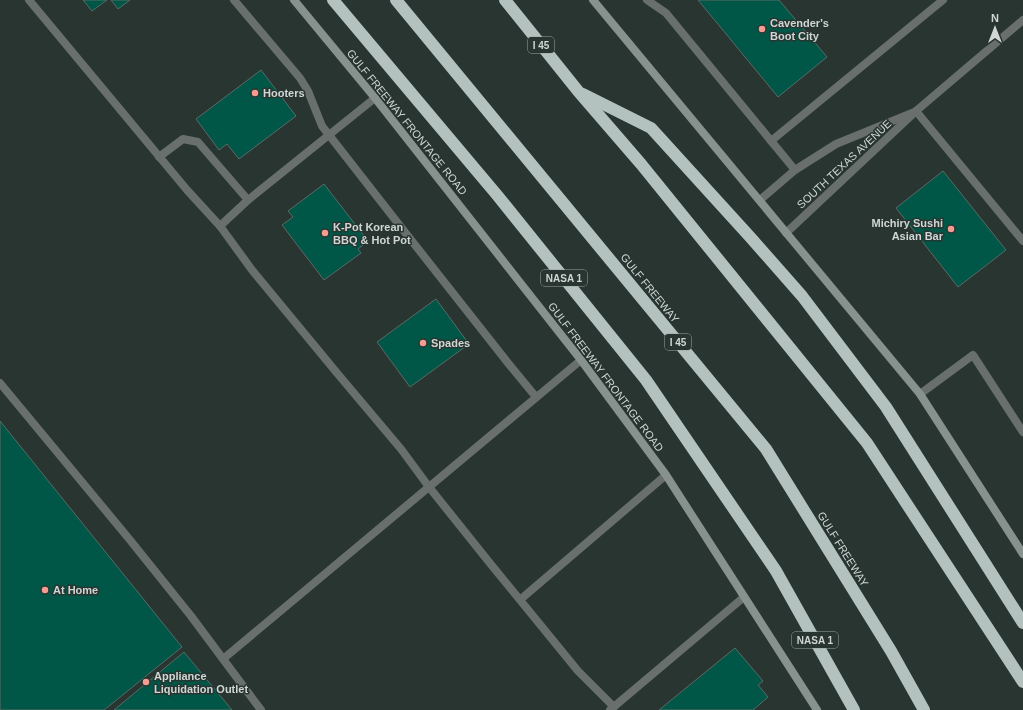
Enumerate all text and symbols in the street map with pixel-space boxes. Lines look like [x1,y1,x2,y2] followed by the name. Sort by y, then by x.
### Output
[975,8,1015,48] north arrow
[991,12,999,24] text: N
[770,17,829,42] place label: Cavender's Boot City
[757,24,767,34] marker: Cavender's Boot City
[528,37,554,53] road number: I 45
[345,47,469,197] street label: GULF FREEWAY FRONTAGE ROAD
[263,87,305,99] place label: Hooters
[250,88,260,98] marker: Hooters
[794,117,894,211] street label: SOUTH TEXAS AVENUE
[871,217,944,242] place label: Michiry Sushi Asian Bar
[333,221,411,246] place label: K-Pot Korean BBQ & Hot Pot
[946,224,956,234] marker: Michiry Sushi Asian Bar
[320,228,330,238] marker: K-Pot Korean BBQ & Hot Pot
[618,251,682,326] street label: GULF FREEWAY
[541,270,587,286] road number: NASA 1
[546,300,666,454] street label: GULF FREEWAY FRONTAGE ROAD
[665,334,691,350] road number: I 45
[431,337,470,349] place label: Spades
[418,338,428,348] marker: Spades
[815,510,871,589] street label: GULF FREEWAY
[53,584,98,596] place label: At Home
[40,585,50,595] marker: At Home
[792,632,838,648] road number: NASA 1
[154,670,248,695] place label: Appliance Liquidation Outlet
[141,677,151,687] marker: Appliance Liquidation Outlet

